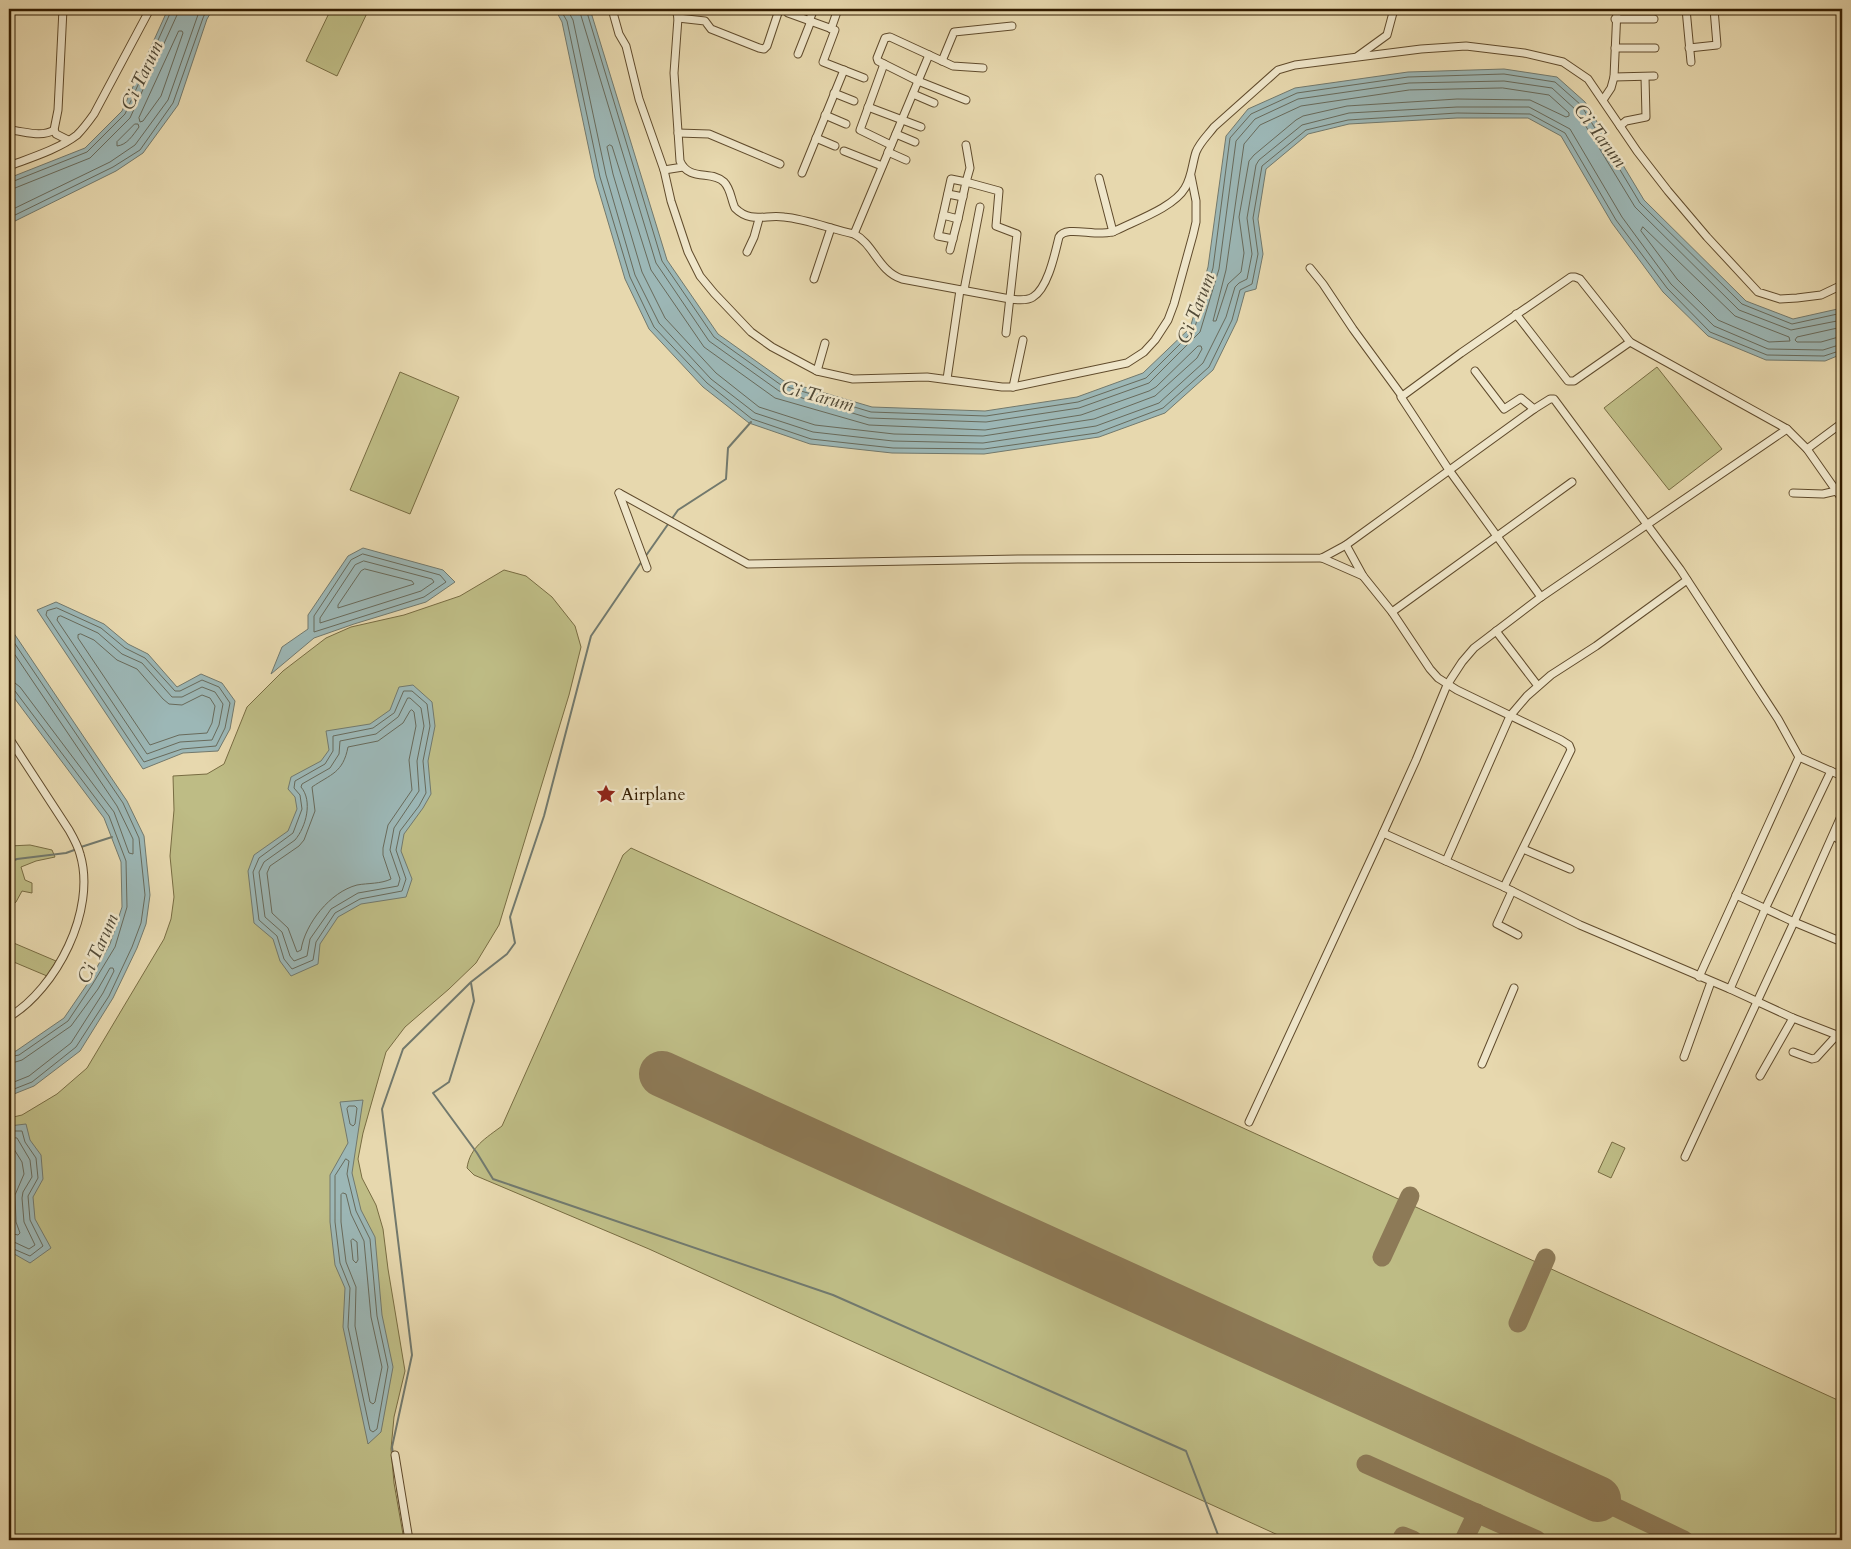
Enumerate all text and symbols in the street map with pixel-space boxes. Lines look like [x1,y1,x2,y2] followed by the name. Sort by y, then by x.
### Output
[114,36,170,115] water label: Ci Tarum
[1568,98,1633,174] water label: Ci Tarum
[1171,269,1222,348] water label: Ci Tarum
[779,374,857,418] water label: Ci Tarum
[621,782,686,807] place label: Airplane
[595,783,617,805] place icon: Airplane
[71,909,125,988] water label: Ci Tarum

